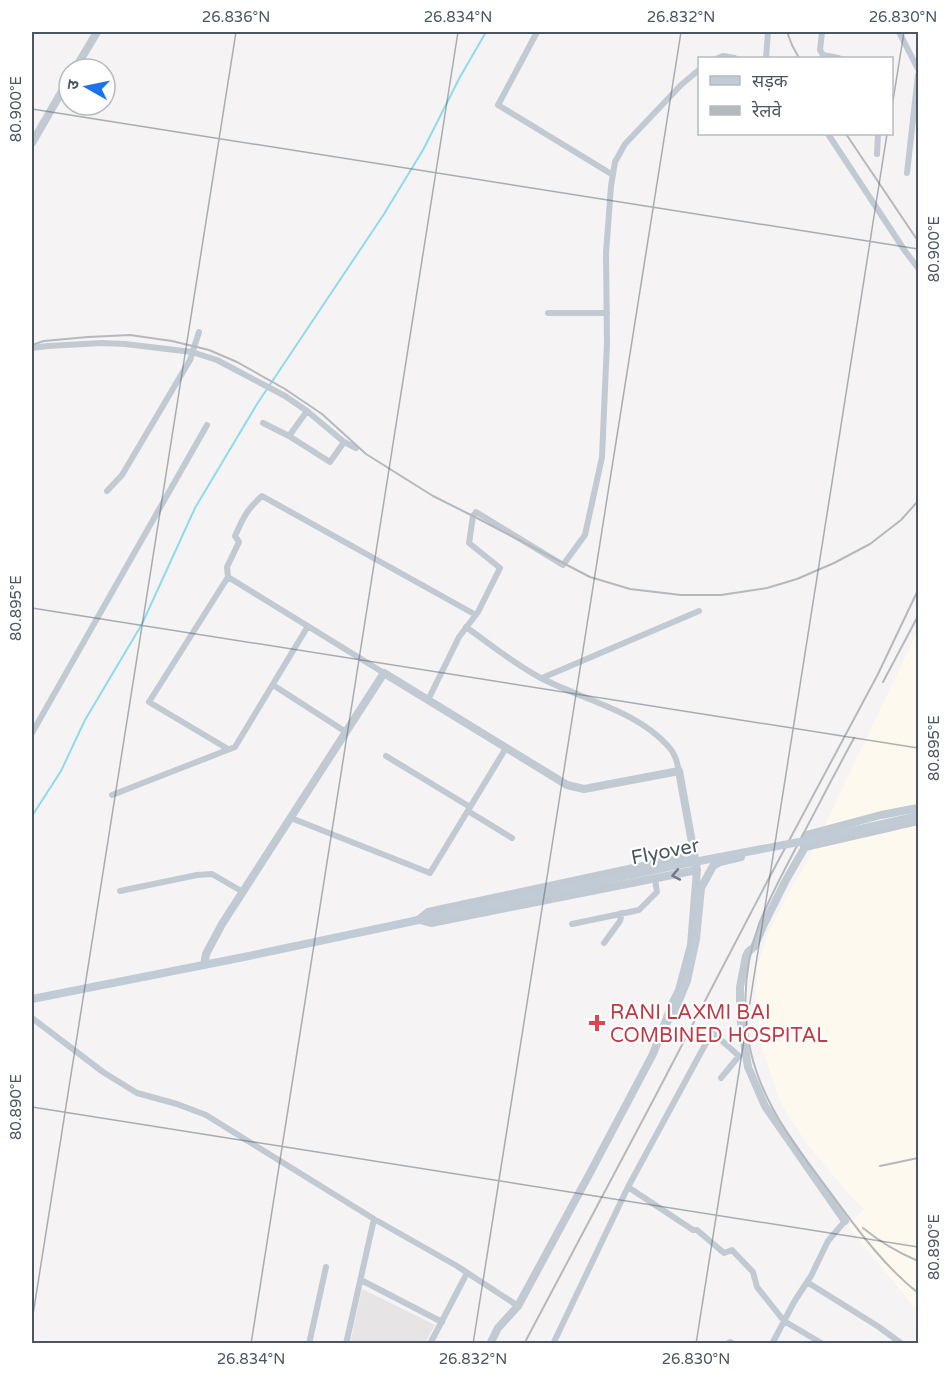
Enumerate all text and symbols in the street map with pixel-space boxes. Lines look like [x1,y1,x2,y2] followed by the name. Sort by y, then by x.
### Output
[202,8,270,26] text: 26.836°N
[424,8,492,26] text: 26.834°N
[647,8,715,26] text: 26.832°N
[869,8,937,26] text: 26.830°N
[57,57,117,117] north arrow
[698,57,893,135] legend
[752,70,789,92] text: सड़क
[7,76,25,142] text: 80.900°E
[63,78,84,91] text: उ
[751,100,783,122] text: रेलवे
[925,216,943,282] text: 80.900°E
[7,575,25,641] text: 80.895°E
[925,715,943,781] text: 80.895°E
[629,834,702,870] street label: Flyover
[671,868,681,881] one-way arrow
[610,1001,828,1048] place label: RANI LAXMI BAI COMBINED HOSPITAL
[588,1014,606,1032] marker: RANI LAXMI BAI COMBINED HOSPITAL
[7,1074,25,1140] text: 80.890°E
[925,1214,943,1280] text: 80.890°E
[217,1350,285,1368] text: 26.834°N
[439,1350,507,1368] text: 26.832°N
[662,1350,730,1368] text: 26.830°N

